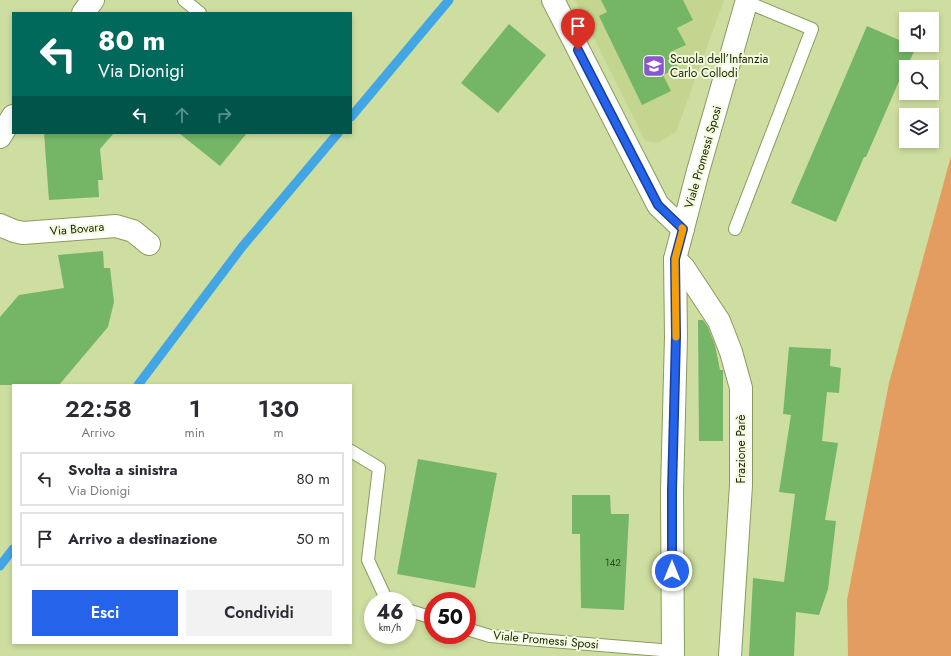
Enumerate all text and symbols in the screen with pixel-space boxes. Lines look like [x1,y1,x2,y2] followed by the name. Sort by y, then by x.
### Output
[561,9,595,50] pin
[899,12,939,148] map controls
[899,12,939,52] button: sound
[567,15,589,37] icon: arrive
[98,20,165,61] text: 80 m
[32,28,84,80] icon: left
[670,50,769,82] place label: Scuola dell’Infanzia Carlo Collodi
[641,53,667,79] school or university icon: Scuola dell’Infanzia Carlo Collodi
[98,58,184,84] text: Via Dionigi
[899,60,939,100] button: search
[129,104,151,126] icon: left
[171,104,193,126] icon: ahead
[213,104,235,126] icon: right
[680,104,726,210] street label: Viale Promessi Sposi
[899,108,939,148] button: layers
[49,218,105,240] street label: Via Bovara
[65,391,132,426] text: 22:58
[189,391,201,426] text: 1
[258,391,299,426] text: 130
[732,414,750,484] street label: Frazione Parè
[82,423,115,442] text: Arrivo
[185,423,205,442] text: min
[273,423,284,442] text: m
[68,459,178,481] text: Svolta a sinistra
[34,468,56,490] icon: left
[297,468,330,490] text: 80 m
[68,481,130,500] text: Via Dionigi
[34,528,56,550] icon: arrive
[68,528,217,550] text: Arrivo a destinazione
[296,528,330,550] text: 50 m
[651,550,693,592] position arrow
[605,555,621,570] house number: 142
[32,590,178,636] button: Esci
[186,590,332,636] button: Condividi
[424,592,476,644] speed limit sign: 50
[376,598,404,627] text: 46
[379,620,401,635] text: km/h
[492,626,600,654] street label: Viale Promessi Sposi

